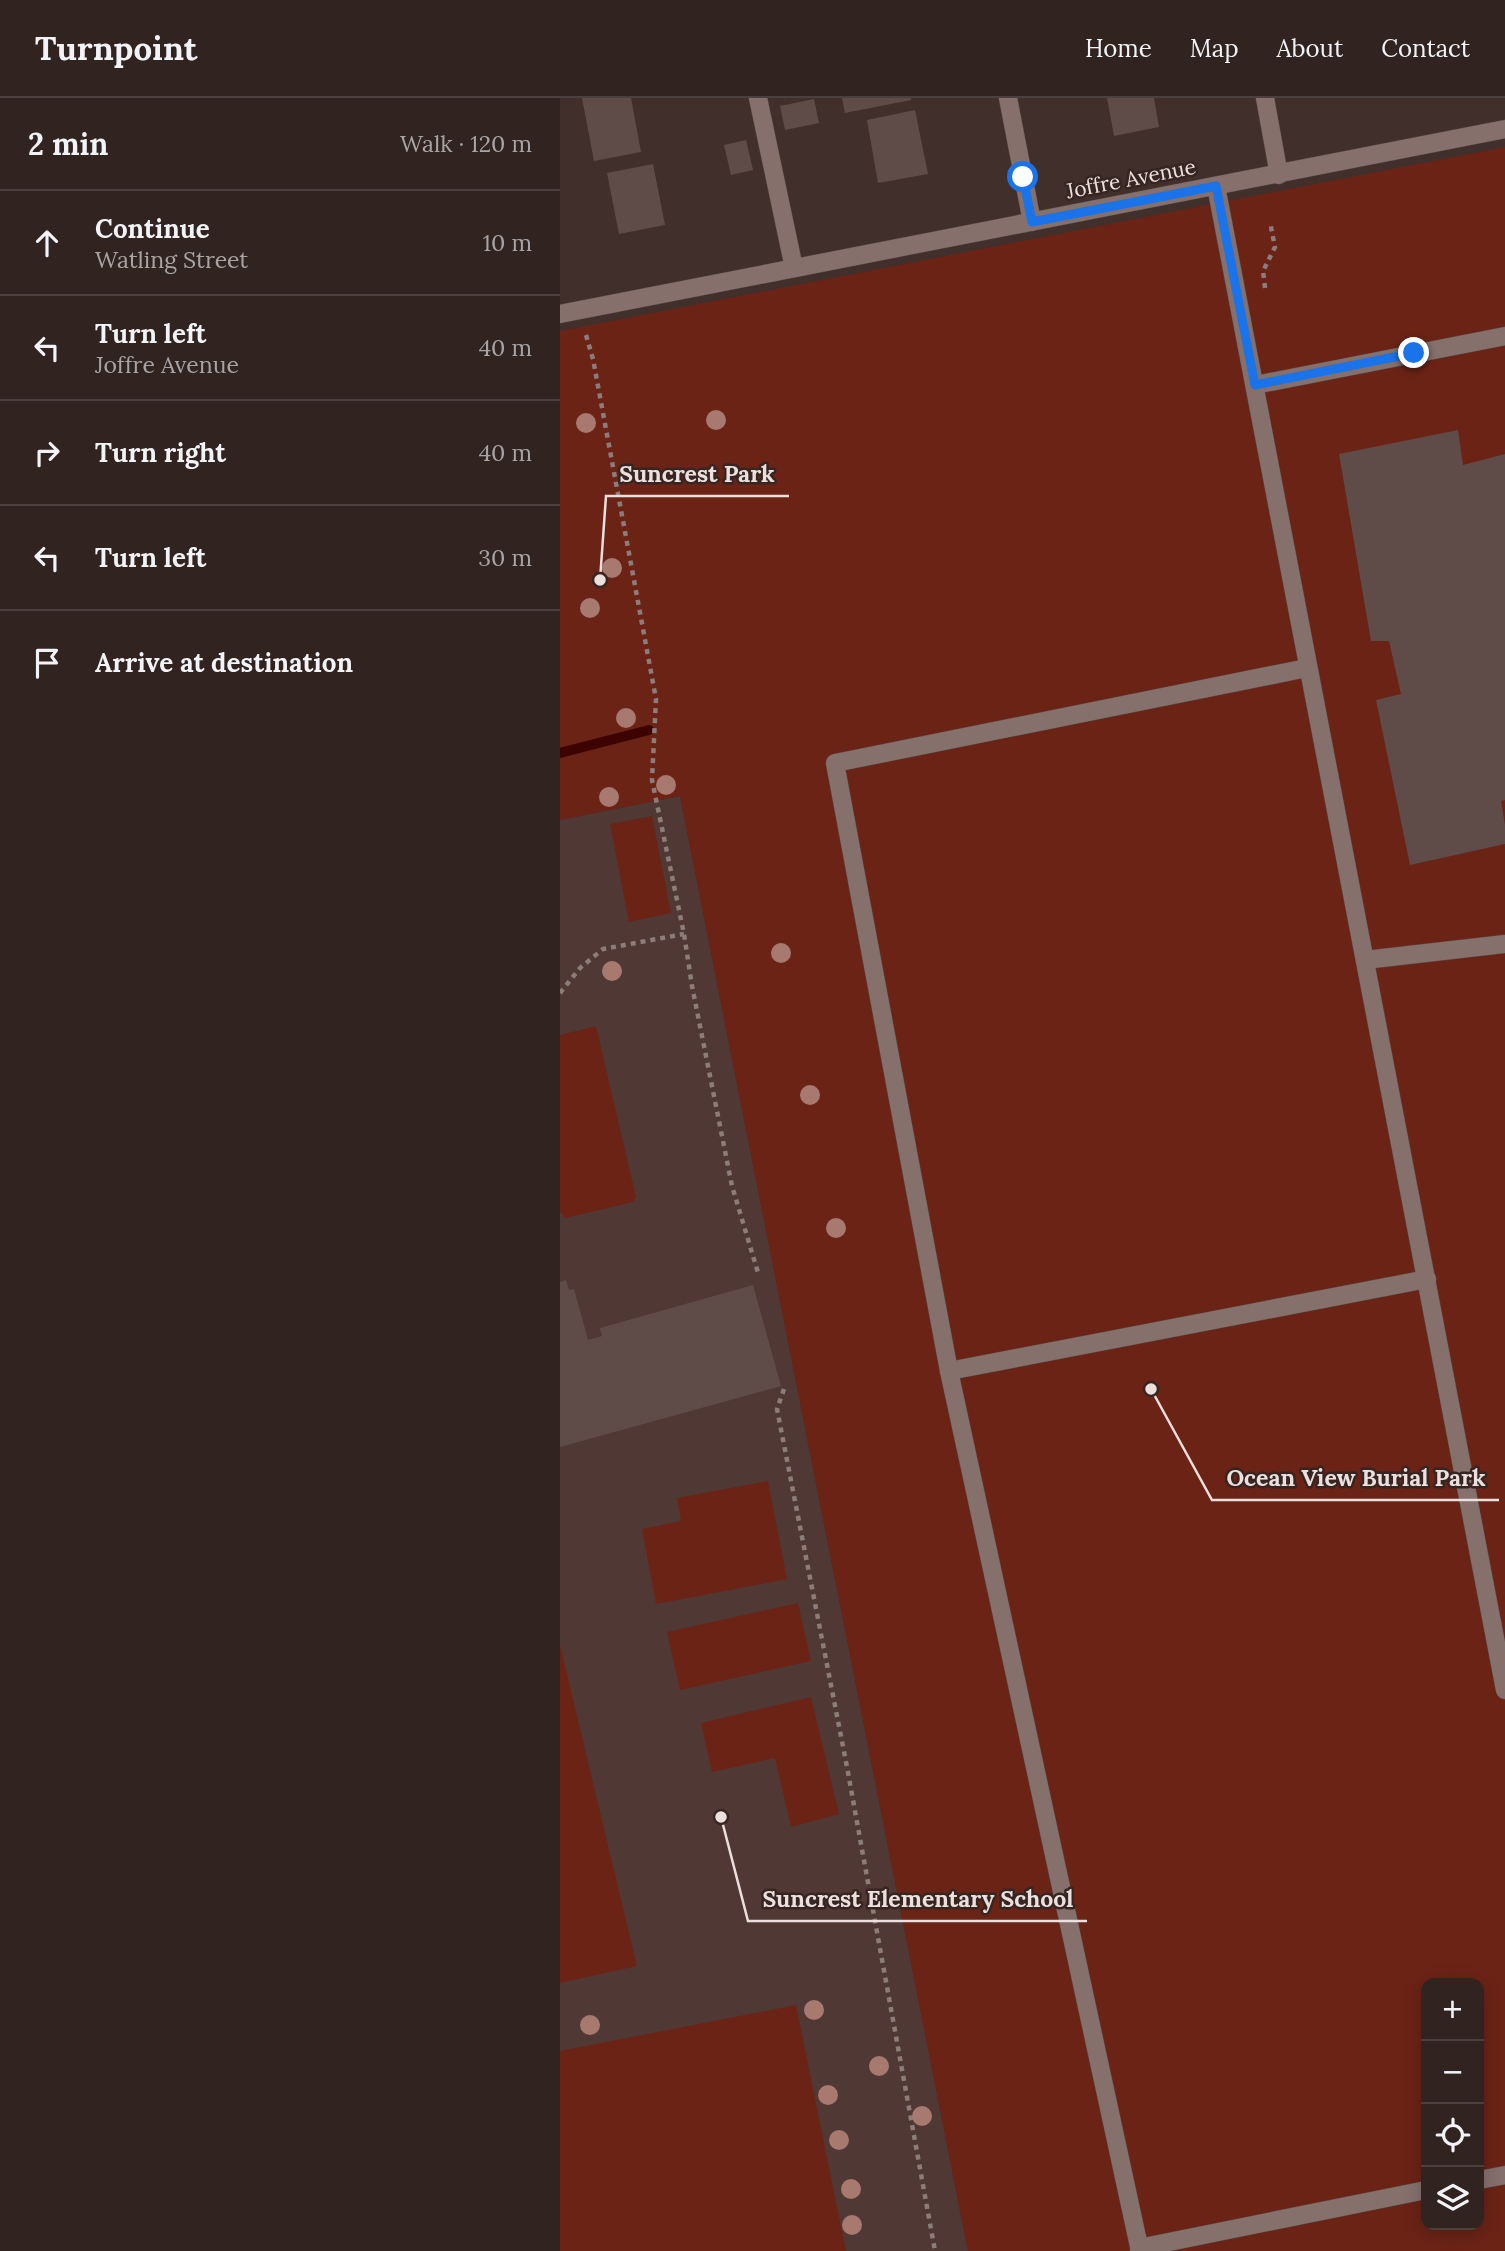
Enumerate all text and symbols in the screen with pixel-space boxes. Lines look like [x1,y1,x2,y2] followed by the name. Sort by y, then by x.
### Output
[35,27,197,69] text: Turnpoint
[1085,33,1152,64] text: Home
[1190,33,1239,64] text: Map
[1277,33,1343,64] text: About
[1381,33,1470,64] text: Contact
[28,125,108,163] text: 2 min
[400,129,532,158] text: Walk · 120 m
[1063,153,1198,204] street label: Joffre Avenue
[1007,161,1038,192] route start
[95,212,210,245] text: Continue
[28,224,66,262] icon: ahead
[483,228,532,257] text: 10 m
[95,245,248,274] text: Watling Street
[95,317,206,350] text: Turn left
[28,329,66,367] icon: left
[479,333,532,362] text: 40 m
[1398,337,1429,368] route end
[95,350,239,379] text: Joffre Avenue
[28,434,66,472] icon: right
[95,436,226,469] text: Turn right
[479,438,532,467] text: 40 m
[606,452,789,496] callout: Suncrest Park
[619,459,775,488] text: Suncrest Park
[28,539,66,577] icon: left
[95,541,206,574] text: Turn left
[478,543,532,572] text: 30 m
[28,644,66,682] icon: arrive
[95,646,353,679] text: Arrive at destination
[1212,1456,1499,1500] callout: Ocean View Burial Park
[1226,1463,1486,1492] text: Ocean View Burial Park
[748,1877,1087,1921] callout: Suncrest Elementary School
[763,1884,1073,1913] text: Suncrest Elementary School
[1421,1978,1484,2230] map controls
[1421,1978,1484,2041] button: +
[1421,2041,1484,2104] button: −
[1421,2104,1484,2167] button: locate
[1421,2167,1484,2230] button: layers

